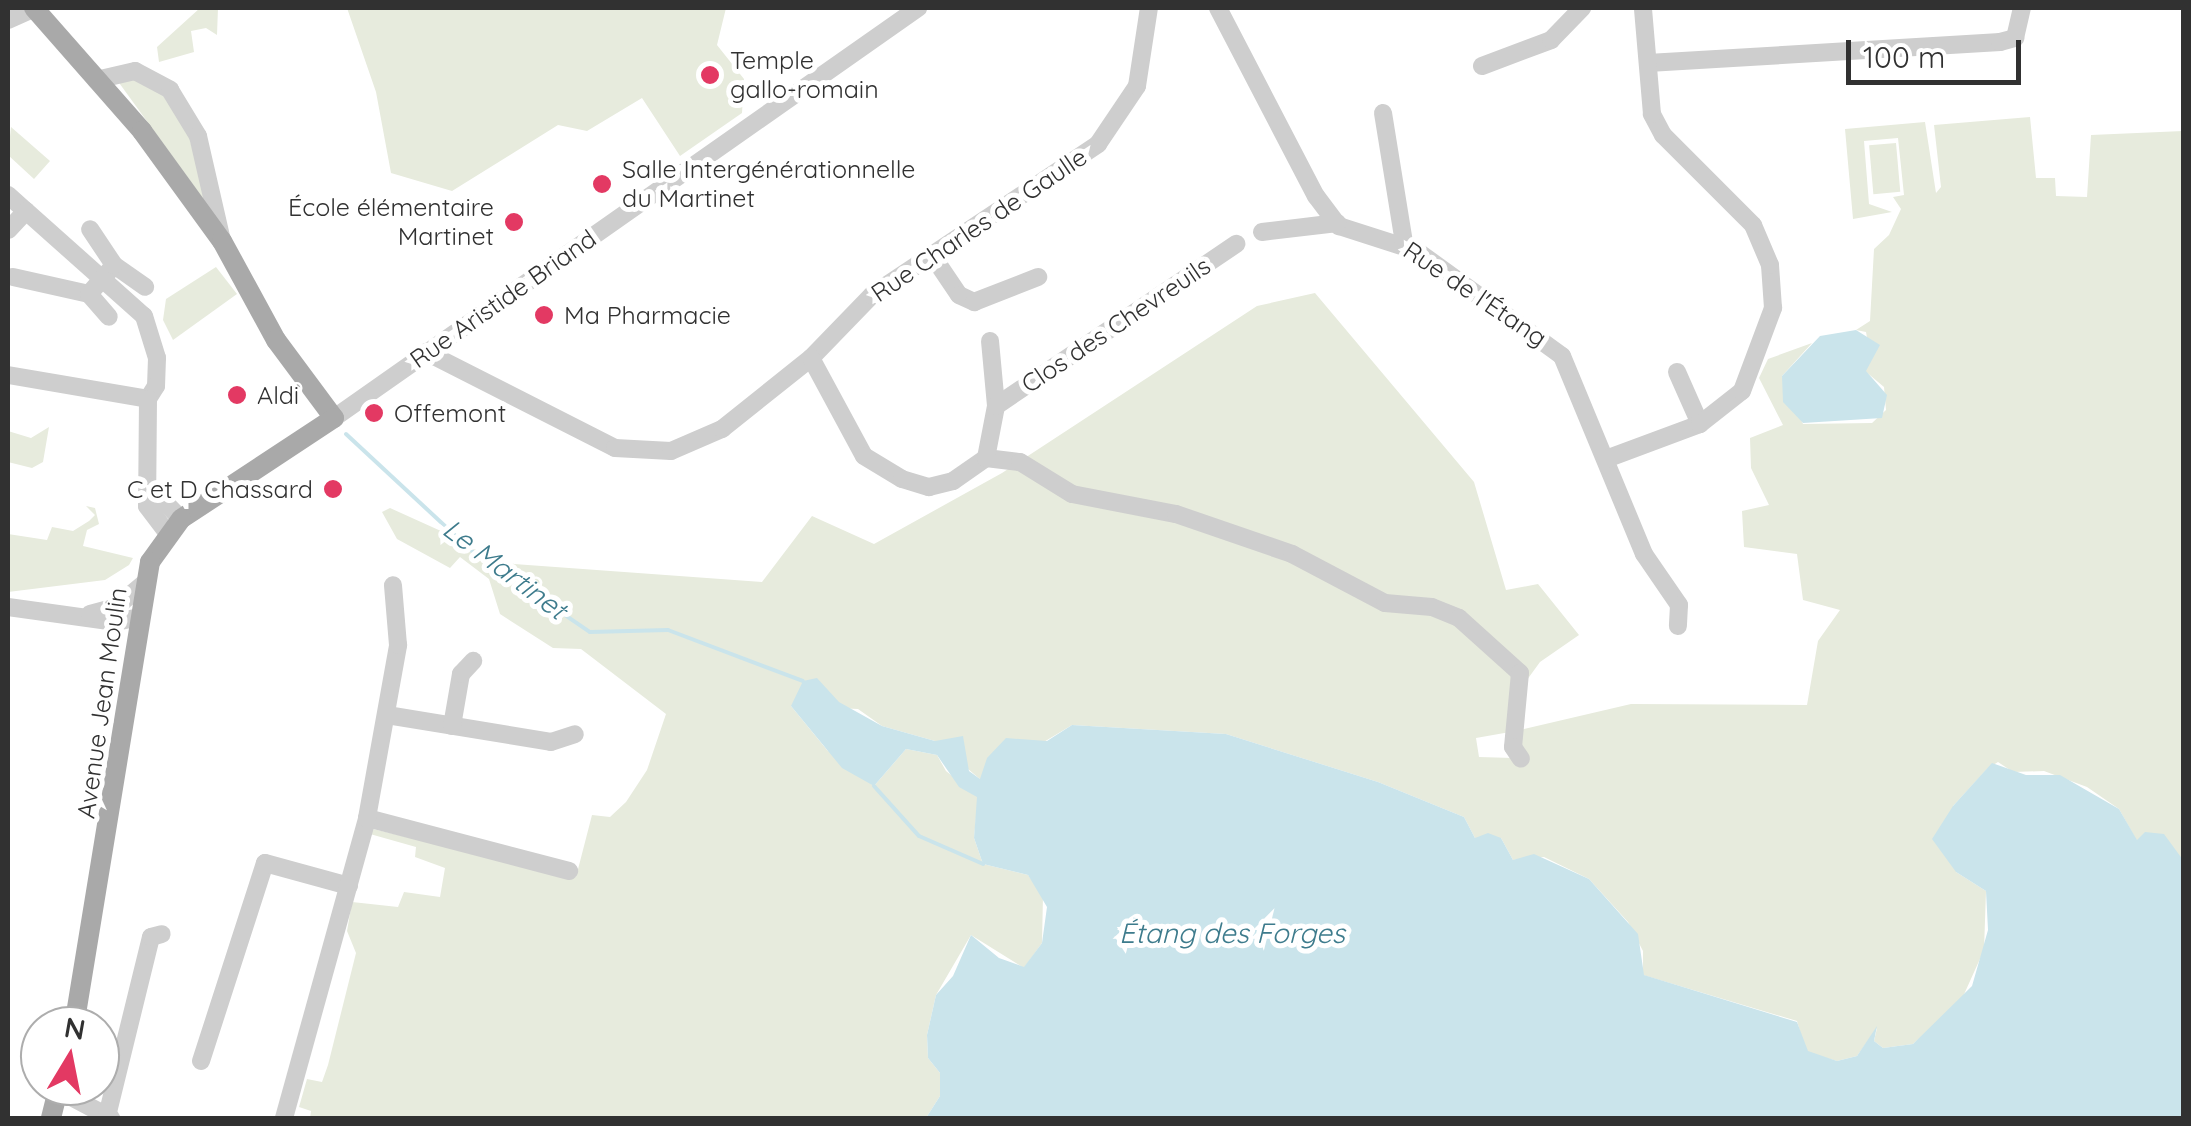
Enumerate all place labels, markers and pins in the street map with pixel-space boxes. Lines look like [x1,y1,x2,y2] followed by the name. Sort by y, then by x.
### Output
[730,46,879,105] place label: Temple gallo-romain
[699,64,721,86] marker: Temple gallo-romain
[622,155,915,214] place label: Salle Intergénérationnelle du Martinet
[591,173,613,195] marker: Salle Intergénérationnelle du Martinet
[288,193,494,252] place label: École élémentaire Martinet
[503,211,525,233] marker: École élémentaire Martinet
[564,300,731,330] place label: Ma Pharmacie
[533,304,555,326] marker: Ma Pharmacie
[257,380,299,410] place label: Aldi
[226,384,248,406] marker: Aldi
[394,398,506,428] place label: Offemont
[363,402,385,424] marker: Offemont
[127,474,313,504] place label: C et D Chassard
[322,478,344,500] marker: C et D Chassard

